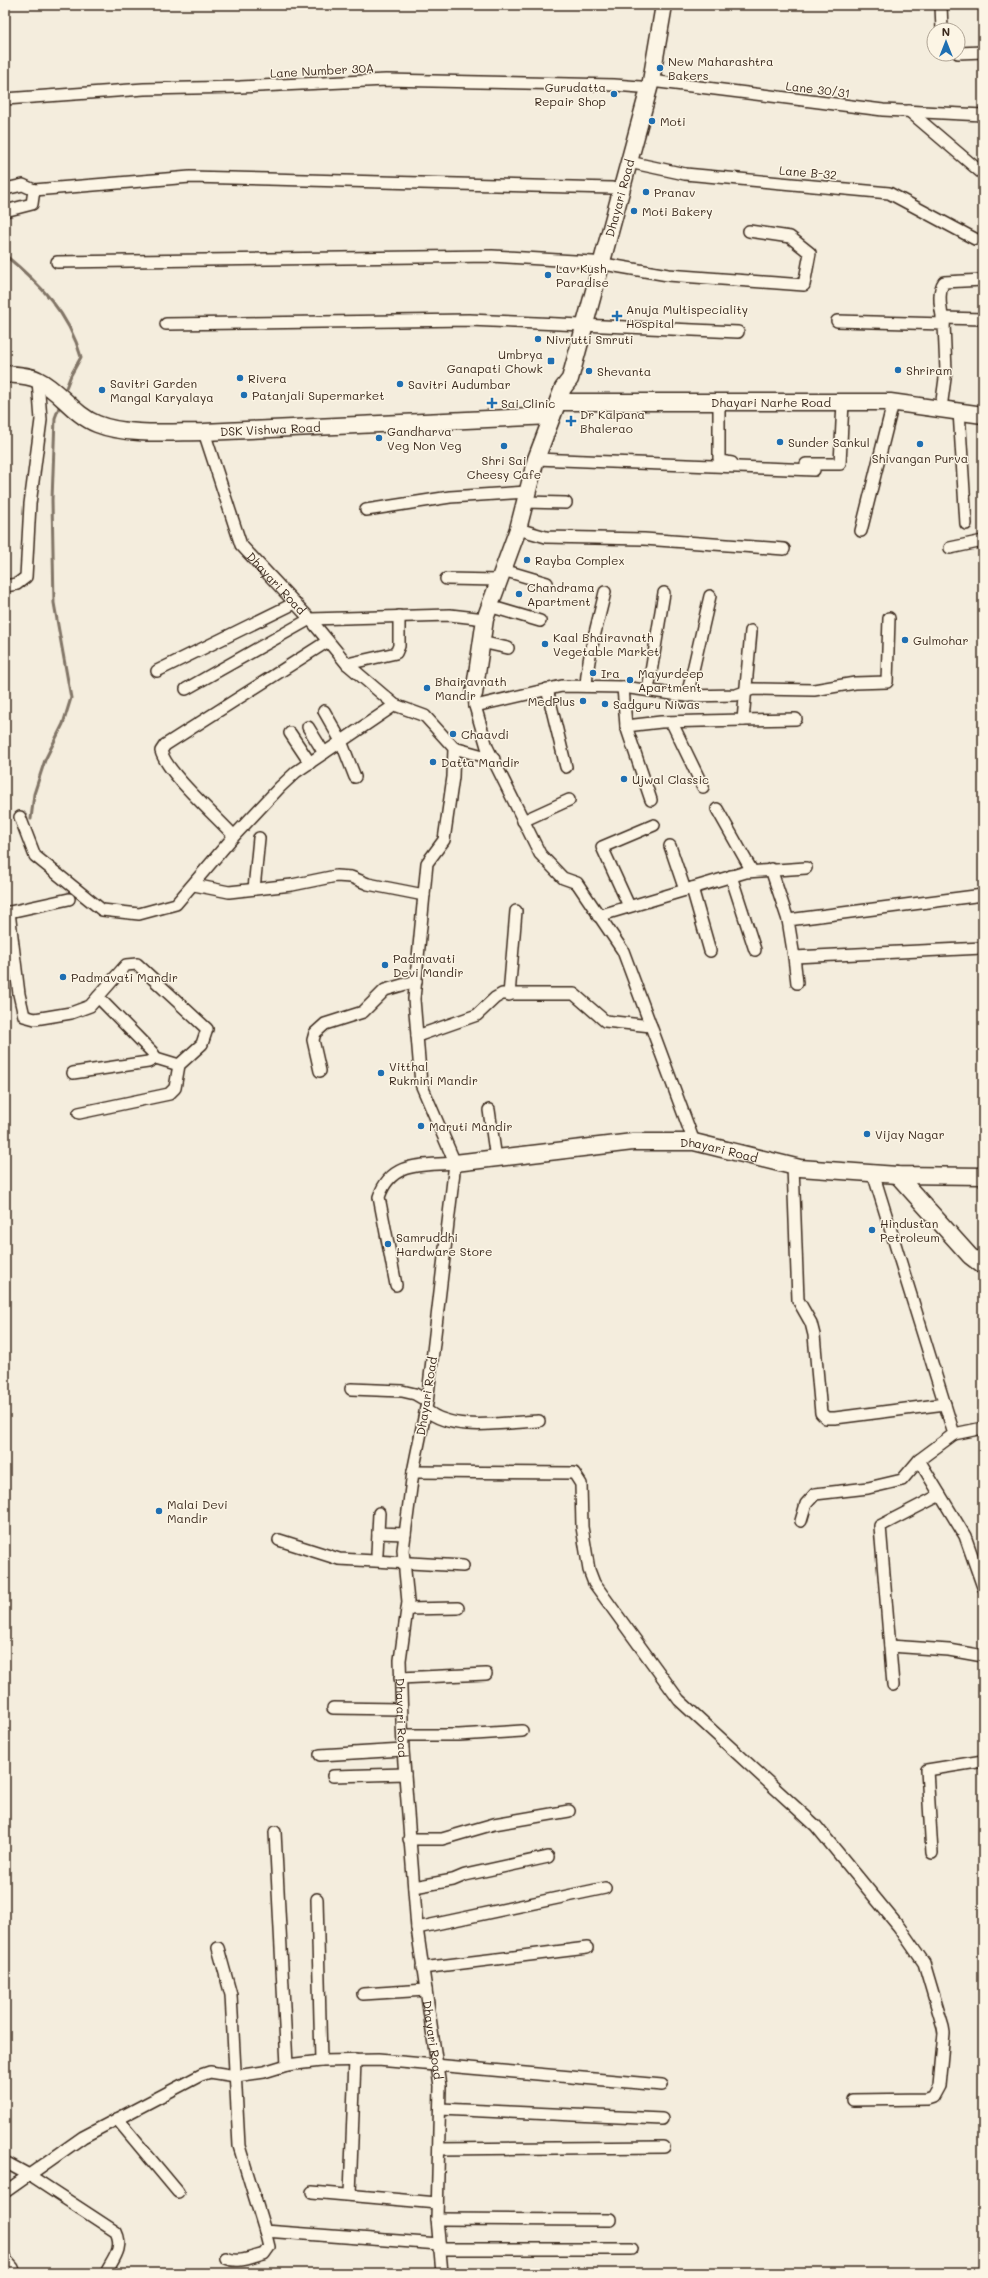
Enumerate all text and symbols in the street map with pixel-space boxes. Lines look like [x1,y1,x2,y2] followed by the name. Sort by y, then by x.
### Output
[926,22,966,62] north arrow
[942,24,950,39] text: N
[668,53,774,83] place label: New Maharashtra Bakers
[269,59,375,81] street label: Lane Number 30A
[655,63,665,73] marker: New Maharashtra Bakers
[785,77,851,101] street label: Lane 30/31
[534,79,606,109] place label: Gurudatta Repair Shop
[609,89,619,99] marker: Gurudatta Repair Shop
[660,113,686,129] place label: Moti
[647,116,657,126] marker: Moti
[601,157,638,238] street label: Dhayari Road
[778,162,838,182] street label: Lane B-32
[654,184,695,200] place label: Pranav
[641,187,651,197] marker: Pranav
[642,203,713,219] place label: Moti Bakery
[629,206,639,216] marker: Moti Bakery
[556,260,609,290] place label: Lav Kush Paradise
[543,270,553,280] marker: Lav Kush Paradise
[626,301,748,331] place label: Anuja Multispeciality Hospital
[611,310,623,322] marker: Anuja Multispeciality Hospital
[546,331,633,347] place label: Nivrutti Smruti
[533,334,543,344] marker: Nivrutti Smruti
[447,346,543,376] place label: Umbrya Ganapati Chowk
[546,356,556,366] marker: Umbrya Ganapati Chowk
[906,362,952,378] place label: Shriram
[597,363,651,379] place label: Shevanta
[893,365,903,375] marker: Shriram
[584,366,594,376] marker: Shevanta
[248,370,287,386] place label: Rivera
[235,373,245,383] marker: Rivera
[110,375,214,405] place label: Savitri Garden Mangal Karyalaya
[408,376,511,392] place label: Savitri Audumbar
[395,379,405,389] marker: Savitri Audumbar
[97,385,107,395] marker: Savitri Garden Mangal Karyalaya
[252,387,385,403] place label: Patanjali Supermarket
[239,390,249,400] marker: Patanjali Supermarket
[711,394,831,410] street label: Dhayari Narhe Road
[501,395,555,411] place label: Sai Clinic
[486,397,498,409] marker: Sai Clinic
[580,406,645,436] place label: Dr Kalpana Bhalerao
[565,415,577,427] marker: Dr Kalpana Bhalerao
[220,419,321,439] street label: DSK Vishwa Road
[387,423,462,453] place label: Gandharva Veg Non Veg
[374,433,384,443] marker: Gandharva Veg Non Veg
[788,434,870,450] place label: Sunder Sankul
[775,437,785,447] marker: Sunder Sankul
[915,439,925,449] marker: Shivangan Purva
[499,441,509,451] marker: Shri Sai Cheesy Cafe
[872,450,968,466] place label: Shivangan Purva
[467,452,541,482] place label: Shri Sai Cheesy Cafe
[243,548,310,618] street label: Dhayari Road
[535,552,625,568] place label: Rayba Complex
[522,555,532,565] marker: Rayba Complex
[527,579,595,609] place label: Chandrama Apartment
[514,589,524,599] marker: Chandrama Apartment
[553,629,659,659] place label: Kaal Bhairavnath Vegetable Market
[913,632,968,648] place label: Gulmohar
[900,635,910,645] marker: Gulmohar
[540,639,550,649] marker: Kaal Bhairavnath Vegetable Market
[601,665,620,681] place label: Ira
[638,665,704,695] place label: Mayurdeep Apartment
[588,668,598,678] marker: Ira
[435,673,507,703] place label: Bhairavnath Mandir
[625,675,635,685] marker: Mayurdeep Apartment
[422,683,432,693] marker: Bhairavnath Mandir
[528,693,575,709] place label: MedPlus
[578,696,588,706] marker: MedPlus
[613,696,700,712] place label: Sadguru Niwas
[600,699,610,709] marker: Sadguru Niwas
[461,726,509,742] place label: Chaavdi
[448,729,458,739] marker: Chaavdi
[441,754,520,770] place label: Datta Mandir
[428,757,438,767] marker: Datta Mandir
[632,771,709,787] place label: Ujwal Classic
[619,774,629,784] marker: Ujwal Classic
[393,950,464,980] place label: Padmavati Devi Mandir
[380,960,390,970] marker: Padmavati Devi Mandir
[71,969,178,985] place label: Padmavati Mandir
[58,972,68,982] marker: Padmavati Mandir
[389,1058,478,1088] place label: Vitthal Rukmini Mandir
[376,1068,386,1078] marker: Vitthal Rukmini Mandir
[429,1118,512,1134] place label: Maruti Mandir
[416,1121,426,1131] marker: Maruti Mandir
[875,1126,945,1142] place label: Vijay Nagar
[862,1129,872,1139] marker: Vijay Nagar
[680,1134,760,1165] street label: Dhayari Road
[880,1215,940,1245] place label: Hindustan Petroleum
[867,1225,877,1235] marker: Hindustan Petroleum
[396,1229,492,1259] place label: Samruddhi Hardware Store
[383,1239,393,1249] marker: Samruddhi Hardware Store
[412,1355,440,1437] street label: Dhayari Road
[167,1496,228,1526] place label: Malai Devi Mandir
[154,1506,164,1516] marker: Malai Devi Mandir
[393,1678,412,1759] street label: Dhayari Road
[420,1999,447,2081] street label: Dhayari Road

